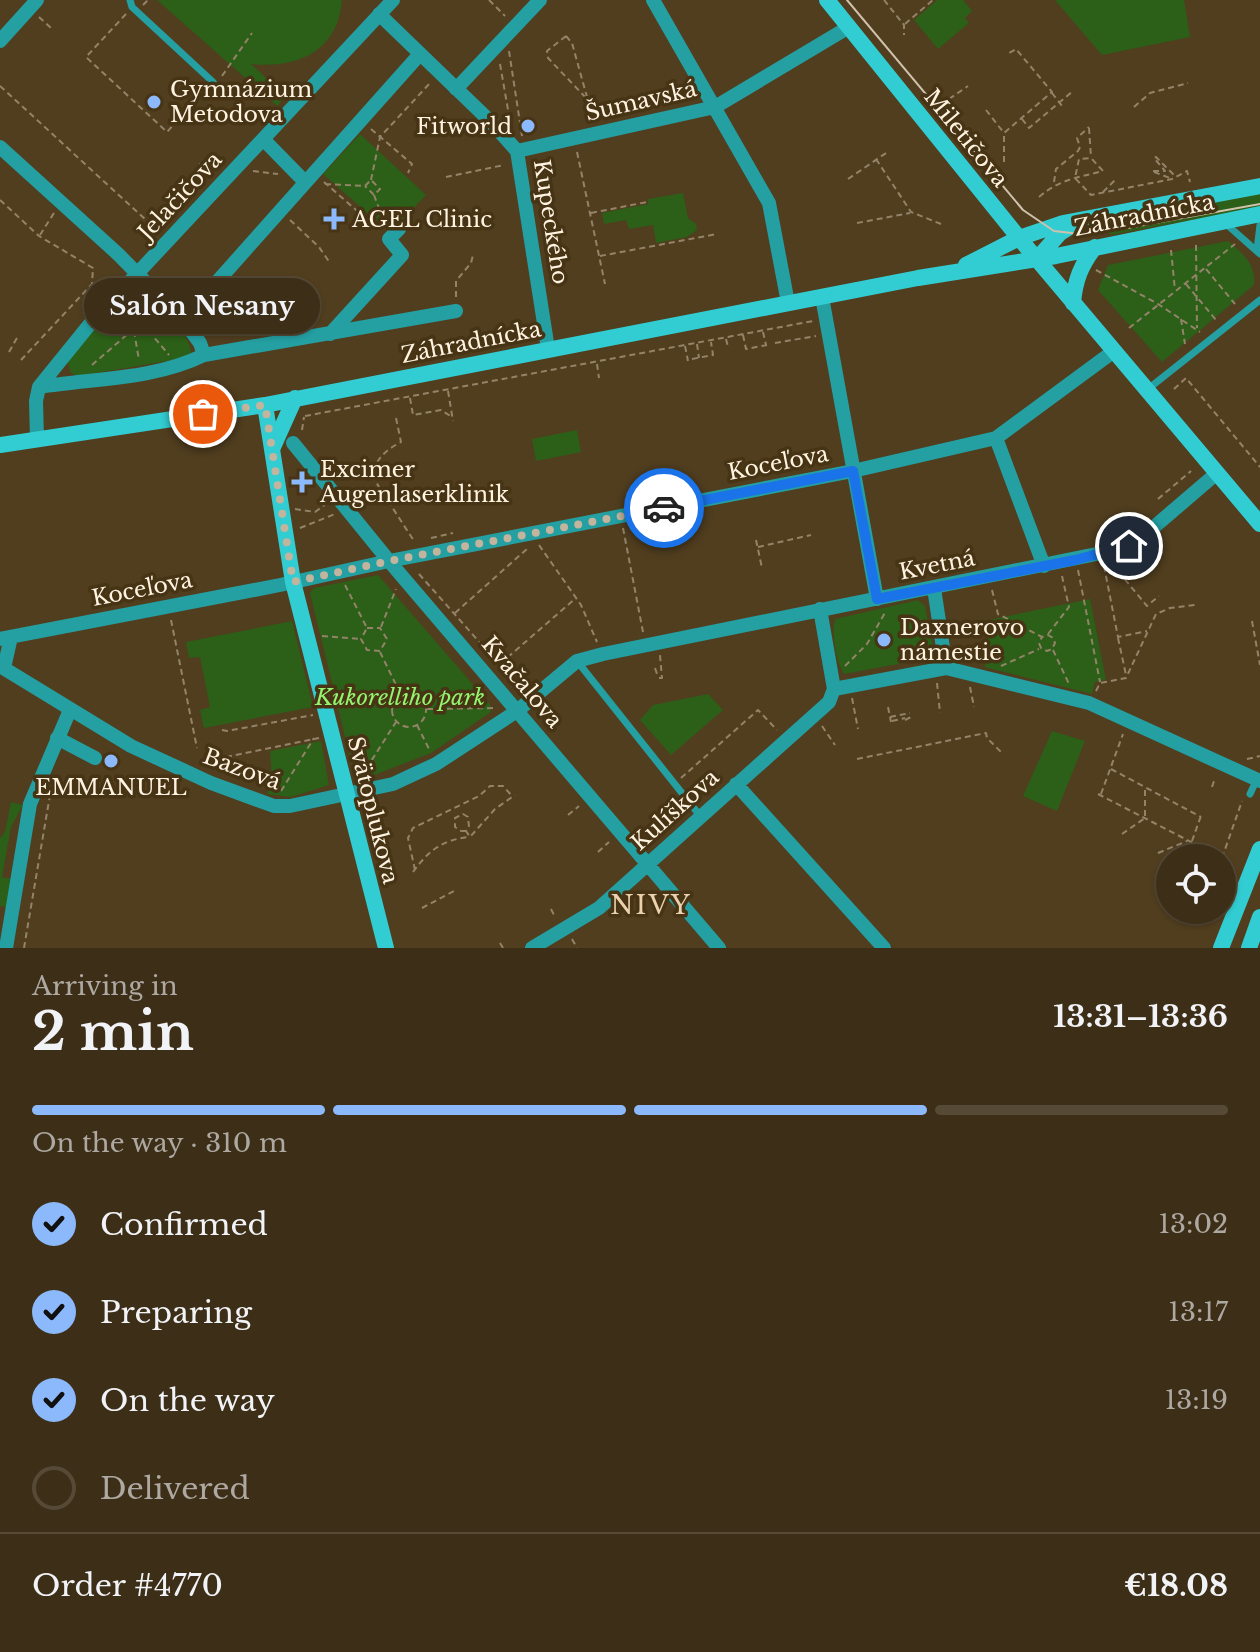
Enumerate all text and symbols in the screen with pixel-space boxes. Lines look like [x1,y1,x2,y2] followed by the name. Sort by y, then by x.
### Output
[583,74,700,127] street label: Šumavská
[170,76,312,128] place label: Gymnázium Metodova
[918,84,1014,193] street label: Miletičova
[145,93,163,111] marker: Gymnázium Metodova
[416,113,512,140] place label: Fitworld
[519,117,537,135] marker: Fitworld
[130,146,228,248] street label: Jelačičova
[528,158,574,286] street label: Kupeckého
[1072,188,1217,242] street label: Záhradnícka
[351,206,492,233] place label: AGEL Clinic
[323,208,345,230] marker: AGEL Clinic
[85,278,321,334] callout: Salón Nesany
[109,290,295,322] text: Salón Nesany
[399,315,544,369] street label: Záhradnícka
[169,380,237,448] pin
[181,392,225,436] icon: bag
[725,440,831,486] street label: Koceľova
[319,456,510,508] place label: Excimer Augenlaserklinik
[624,468,704,548] courier
[291,471,313,493] marker: Excimer Augenlaserklinik
[642,486,686,530] icon: car
[1095,512,1163,580] pin
[1107,524,1151,568] icon: home
[897,544,978,586] street label: Kvetná
[89,566,195,612] street label: Koceľova
[900,614,1024,666] place label: Daxnerovo námestie
[476,631,569,734] street label: Kvačalova
[875,631,893,649] marker: Daxnerovo námestie
[314,684,485,711] park label: Kukorelliho park
[342,734,405,887] street label: Svätoplukova
[199,743,285,796] street label: Bazová
[102,752,120,770] marker: EMMANUEL
[626,763,725,856] street label: Kulíškova
[35,774,187,801] place label: EMMANUEL
[1156,844,1236,924] map controls
[1156,844,1236,924] button: locate
[610,889,692,921] district label: NIVY
[32,970,178,1002] text: Arriving in
[1053,998,1228,1035] text: 13:31–13:36
[32,1000,194,1064] text: 2 min
[32,1127,287,1159] text: On the way · 310 m
[32,1202,76,1246] icon: check
[100,1206,268,1243] text: Confirmed
[1158,1208,1228,1240] text: 13:02
[32,1290,76,1334] icon: check
[100,1294,252,1331] text: Preparing
[1168,1296,1228,1328] text: 13:17
[32,1378,76,1422] icon: check
[100,1382,275,1419] text: On the way
[1165,1384,1228,1416] text: 13:19
[100,1470,250,1507] text: Delivered
[32,1567,223,1604] text: Order #4770
[1124,1567,1228,1604] text: €18.08

